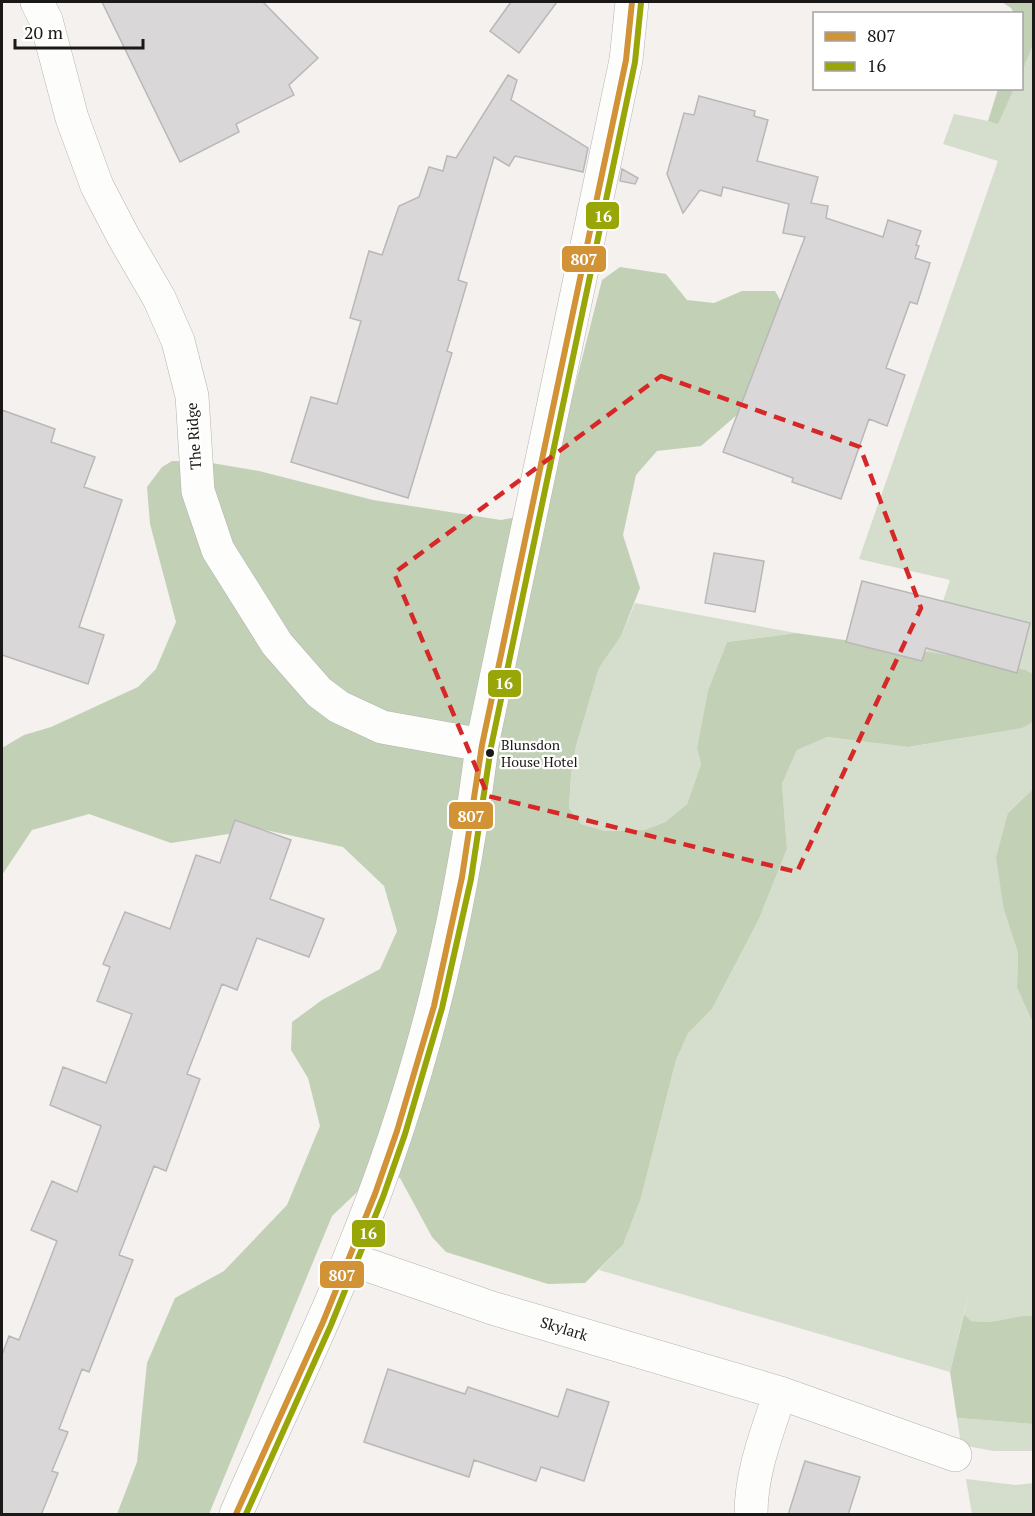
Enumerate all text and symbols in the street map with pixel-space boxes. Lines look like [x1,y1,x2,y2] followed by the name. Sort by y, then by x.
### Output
[15,12,142,50] scale bar
[813,12,1023,90] legend
[24,20,64,44] text: 20 m
[867,23,896,47] text: 807
[867,53,887,77] text: 16
[585,201,620,230] line badge: 16
[594,205,612,227] text: 16
[561,245,607,273] line badge: 807
[570,248,598,270] text: 807
[181,402,205,470] street label: The Ridge
[487,669,522,698] line badge: 16
[495,672,513,694] text: 16
[501,735,578,771] place label: Blunsdon House Hotel
[484,747,496,759] marker: Blunsdon House Hotel
[448,801,494,830] line badge: 807
[457,805,485,827] text: 807
[351,1219,386,1248] line badge: 16
[359,1222,377,1244] text: 16
[319,1260,365,1289] line badge: 807
[328,1264,356,1286] text: 807
[538,1311,591,1345] street label: Skylark

